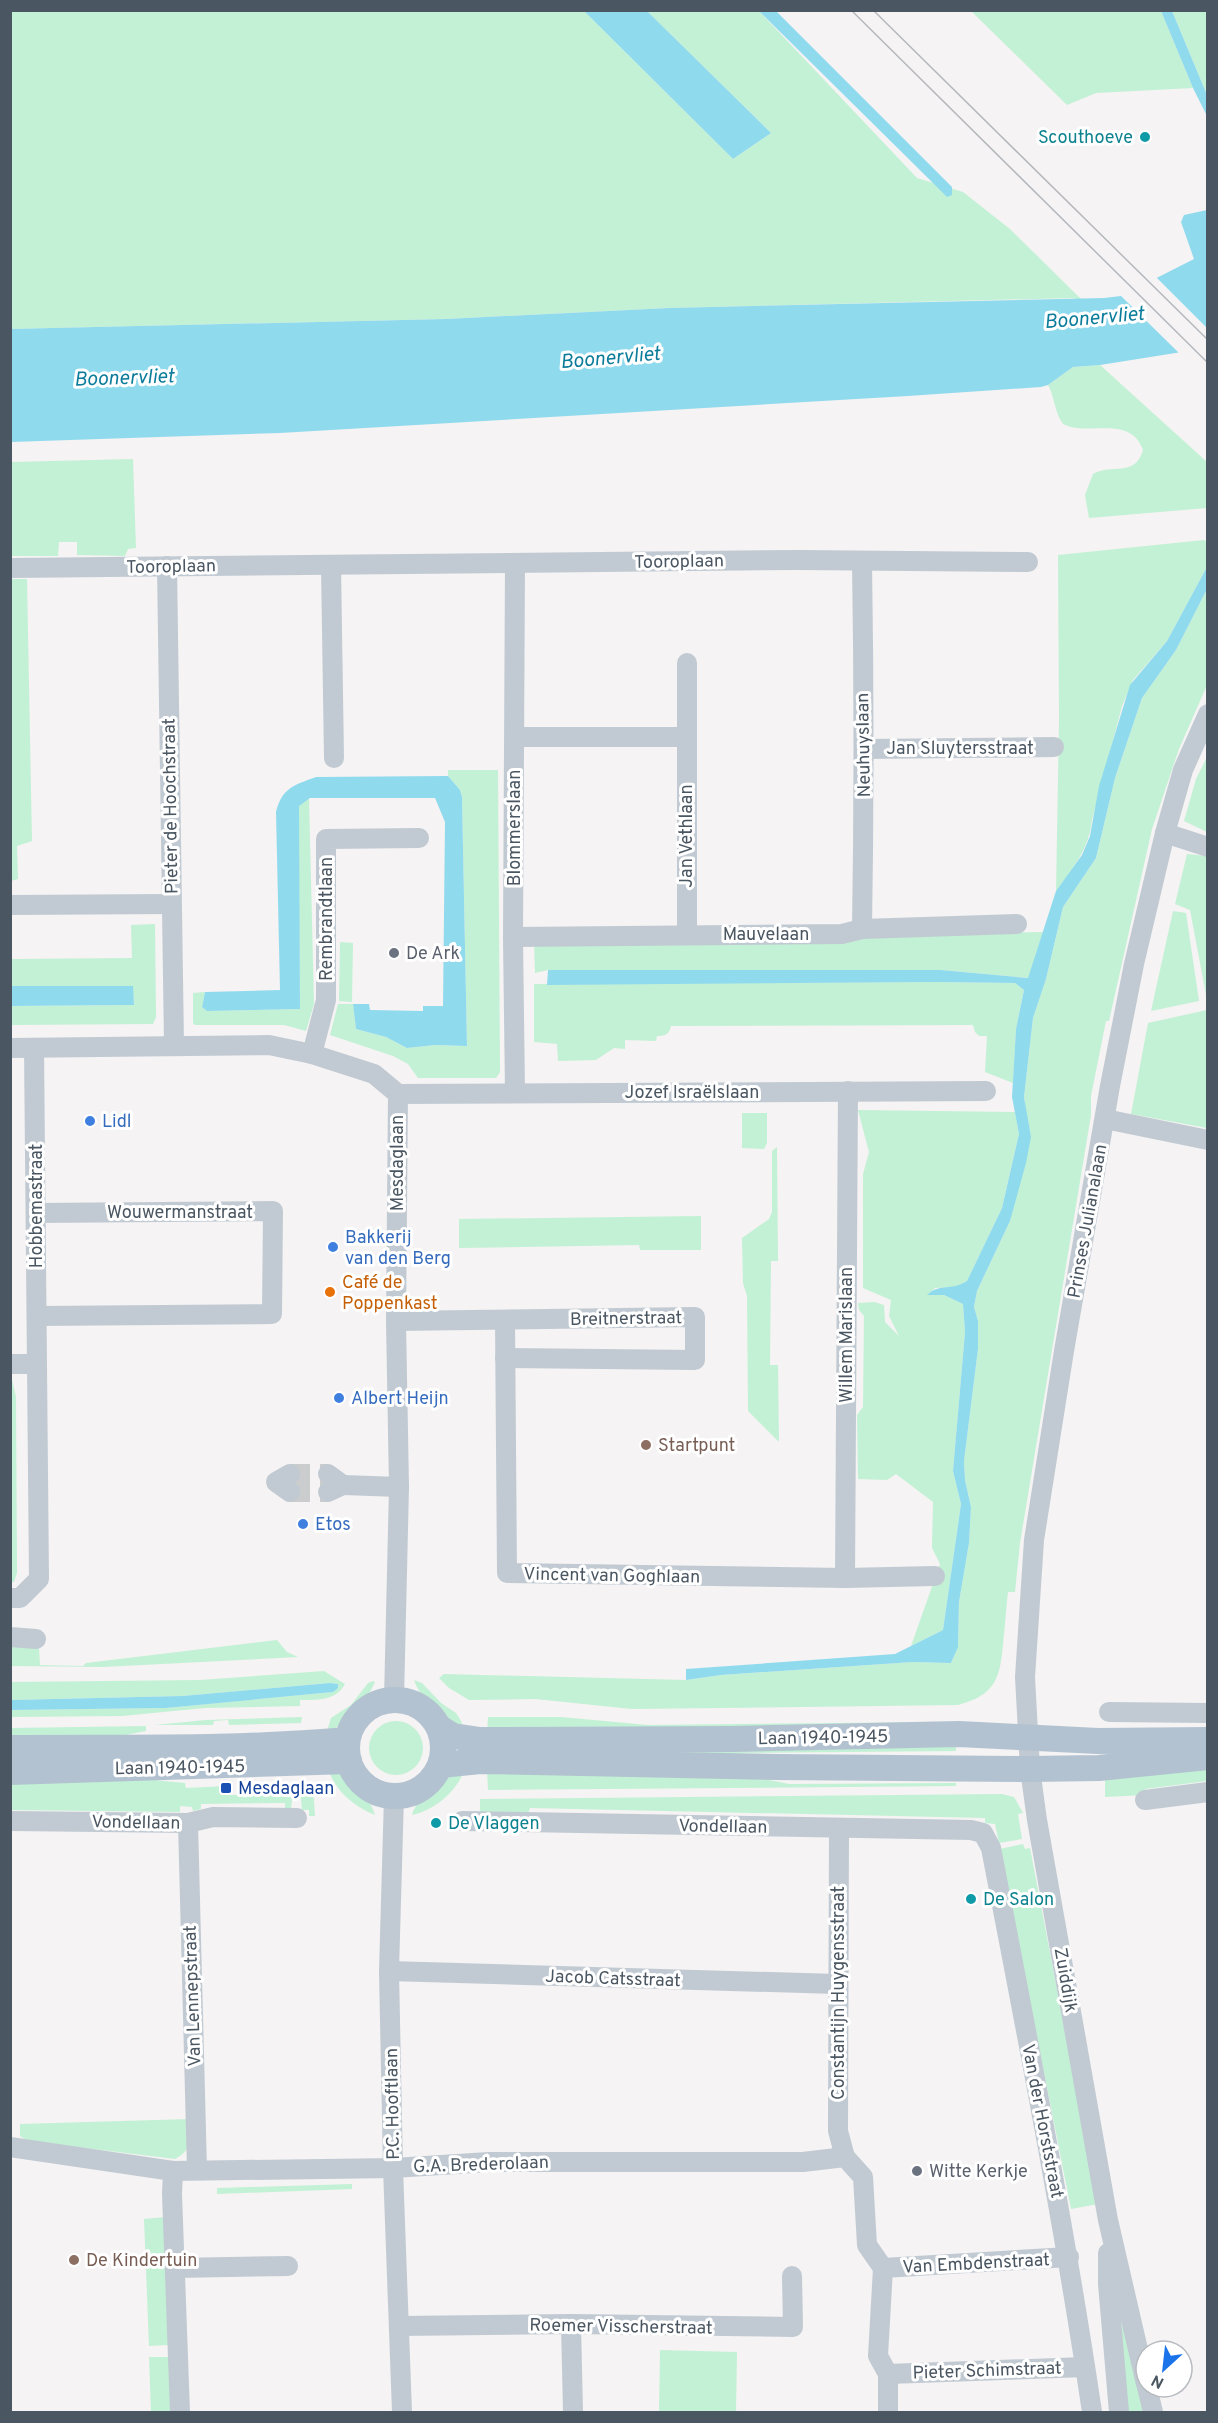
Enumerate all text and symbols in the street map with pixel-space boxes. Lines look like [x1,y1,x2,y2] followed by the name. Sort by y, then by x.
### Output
[1038,127,1133,150] place label: Scouthoeve
[1138,130,1152,144] marker: Scouthoeve
[1043,302,1146,336] water label: Boonervliet
[559,342,662,376] water label: Boonervliet
[74,364,175,394] water label: Boonervliet
[634,550,724,575] street label: Tooroplaan
[126,555,216,580] street label: Tooroplaan
[852,692,877,798] street label: Neuhuyslaan
[158,718,185,894] street label: Pieter de Hoochstraat
[886,738,1034,761] street label: Jan Sluytersstraat
[504,770,527,886] street label: Blommerslaan
[676,784,699,888] street label: Jan Vethlaan
[316,857,339,981] street label: Rembrandtlaan
[723,924,809,947] street label: Mauvelaan
[406,943,460,966] place label: De Ark
[387,946,401,960] marker: De Ark
[625,1082,759,1105] street label: Jozef Israëlslaan
[102,1111,131,1134] place label: Lidl
[83,1114,97,1128] marker: Lidl
[387,1115,410,1211] street label: Mesdaglaan
[1064,1142,1113,1300] street label: Prinses Julianalaan
[26,1144,49,1268] street label: Hobbemastraat
[107,1202,253,1225] street label: Wouwermanstraat
[345,1227,451,1271] place label: Bakkerij van den Berg
[326,1240,340,1254] marker: Bakkerij van den Berg
[836,1267,859,1403] street label: Willem Marislaan
[342,1272,438,1316] place label: Café de Poppenkast
[323,1285,337,1299] marker: Café de Poppenkast
[570,1307,682,1332] street label: Breitnerstraat
[351,1388,449,1411] place label: Albert Heijn
[332,1391,346,1405] marker: Albert Heijn
[658,1435,735,1458] place label: Startpunt
[639,1438,653,1452] marker: Startpunt
[315,1514,351,1537] place label: Etos
[296,1517,310,1531] marker: Etos
[523,1563,700,1590] street label: Vincent van Goghlaan
[757,1726,889,1751] street label: Laan 1940-1945
[114,1756,246,1781] street label: Laan 1940-1945
[238,1778,334,1801] place label: Mesdaglaan
[219,1781,233,1795] marker: Mesdaglaan
[91,1811,181,1836] street label: Vondellaan
[448,1813,540,1836] place label: De Vlaggen
[678,1815,768,1840] street label: Vondellaan
[429,1816,443,1830] marker: De Vlaggen
[828,1886,851,2100] street label: Constantijn Huygensstraat
[983,1889,1054,1912] place label: De Salon
[964,1892,978,1906] marker: De Salon
[180,1925,207,2067] street label: Van Lennepstraat
[1047,1946,1082,2015] street label: Zuiddijk
[545,1966,681,1993] street label: Jacob Catsstraat
[1015,2042,1068,2200] street label: Van der Horststraat
[381,2048,406,2160] street label: P.C. Hooftlaan
[413,2152,549,2179] street label: G.A. Brederolaan
[929,2161,1028,2184] place label: Witte Kerkje
[910,2164,924,2178] marker: Witte Kerkje
[902,2249,1050,2280] street label: Van Embdenstraat
[86,2250,197,2273] place label: De Kindertuin
[67,2253,81,2267] marker: De Kindertuin
[529,2314,713,2341] street label: Roemer Visscherstraat
[1134,2339,1194,2399] north arrow
[912,2357,1062,2386] street label: Pieter Schimstraat
[1148,2369,1168,2392] text: N

